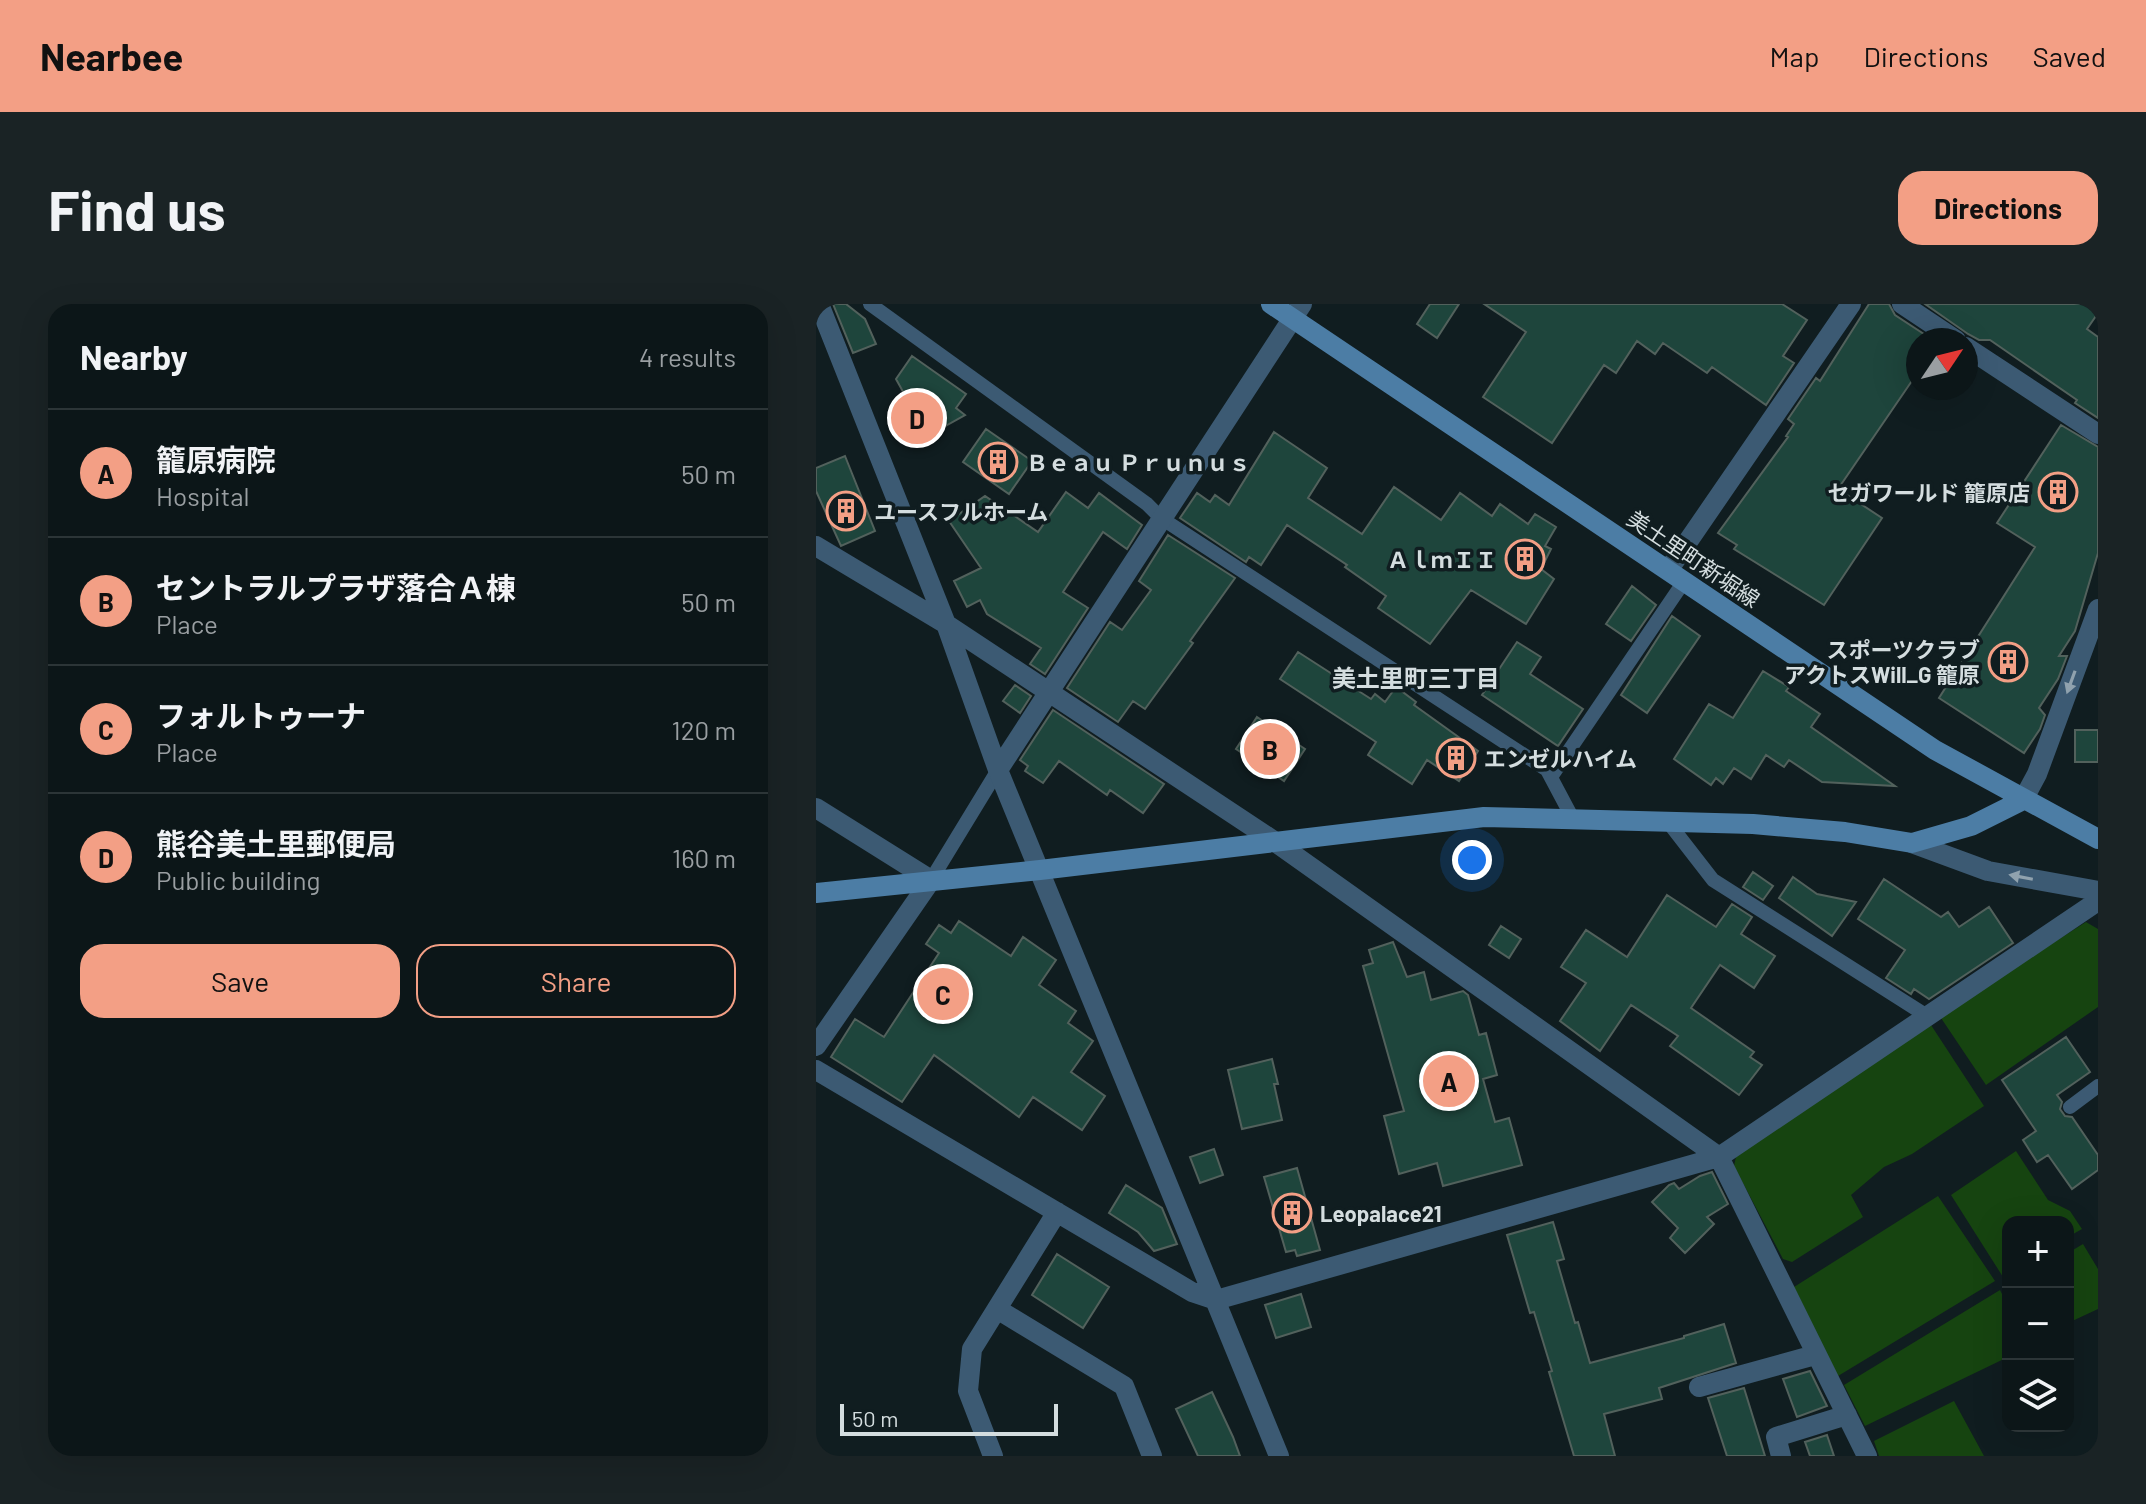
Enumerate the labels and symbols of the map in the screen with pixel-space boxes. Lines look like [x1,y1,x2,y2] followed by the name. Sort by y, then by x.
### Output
[1906,328,1978,400] north arrow
[891,388,943,448] pin: D
[977,441,1019,483] building icon: Ｂｅａｕ Ｐｒｕｎｕｓ
[1026,449,1250,475] place label: Ｂｅａｕ Ｐｒｕｎｕｓ
[2037,471,2079,513] building icon: セガワールド 籠原店
[1828,479,2030,505] place label: セガワールド 籠原店
[825,490,867,532] building icon: ユースフルホーム
[874,498,1048,524] place label: ユースフルホーム
[1623,504,1765,612] street label: 美土里町新堀線
[1504,538,1546,580] building icon: ＡｌｍＩＩ
[1387,546,1497,572] place label: ＡｌｍＩＩ
[1784,636,1980,687] place label: スポーツクラブ アクトスWill_G 籠原
[1987,641,2029,683] building icon: スポーツクラブ アクトスWill_G 籠原
[1332,663,1500,692] district label: 美土里町三丁目
[2064,671,2077,695] one-way arrow
[1244,719,1296,779] pin: B
[1435,737,1477,779] building icon: エンゼルハイム
[1484,745,1637,771] place label: エンゼルハイム
[1452,840,1492,880] your location
[2008,871,2033,883] one-way arrow
[917,964,969,1024] pin: C
[1423,1051,1475,1111] pin: A
[1271,1192,1313,1234] building icon: Leopalace21
[1320,1200,1442,1226] place label: Leopalace21
[840,1400,1058,1436] scale bar

